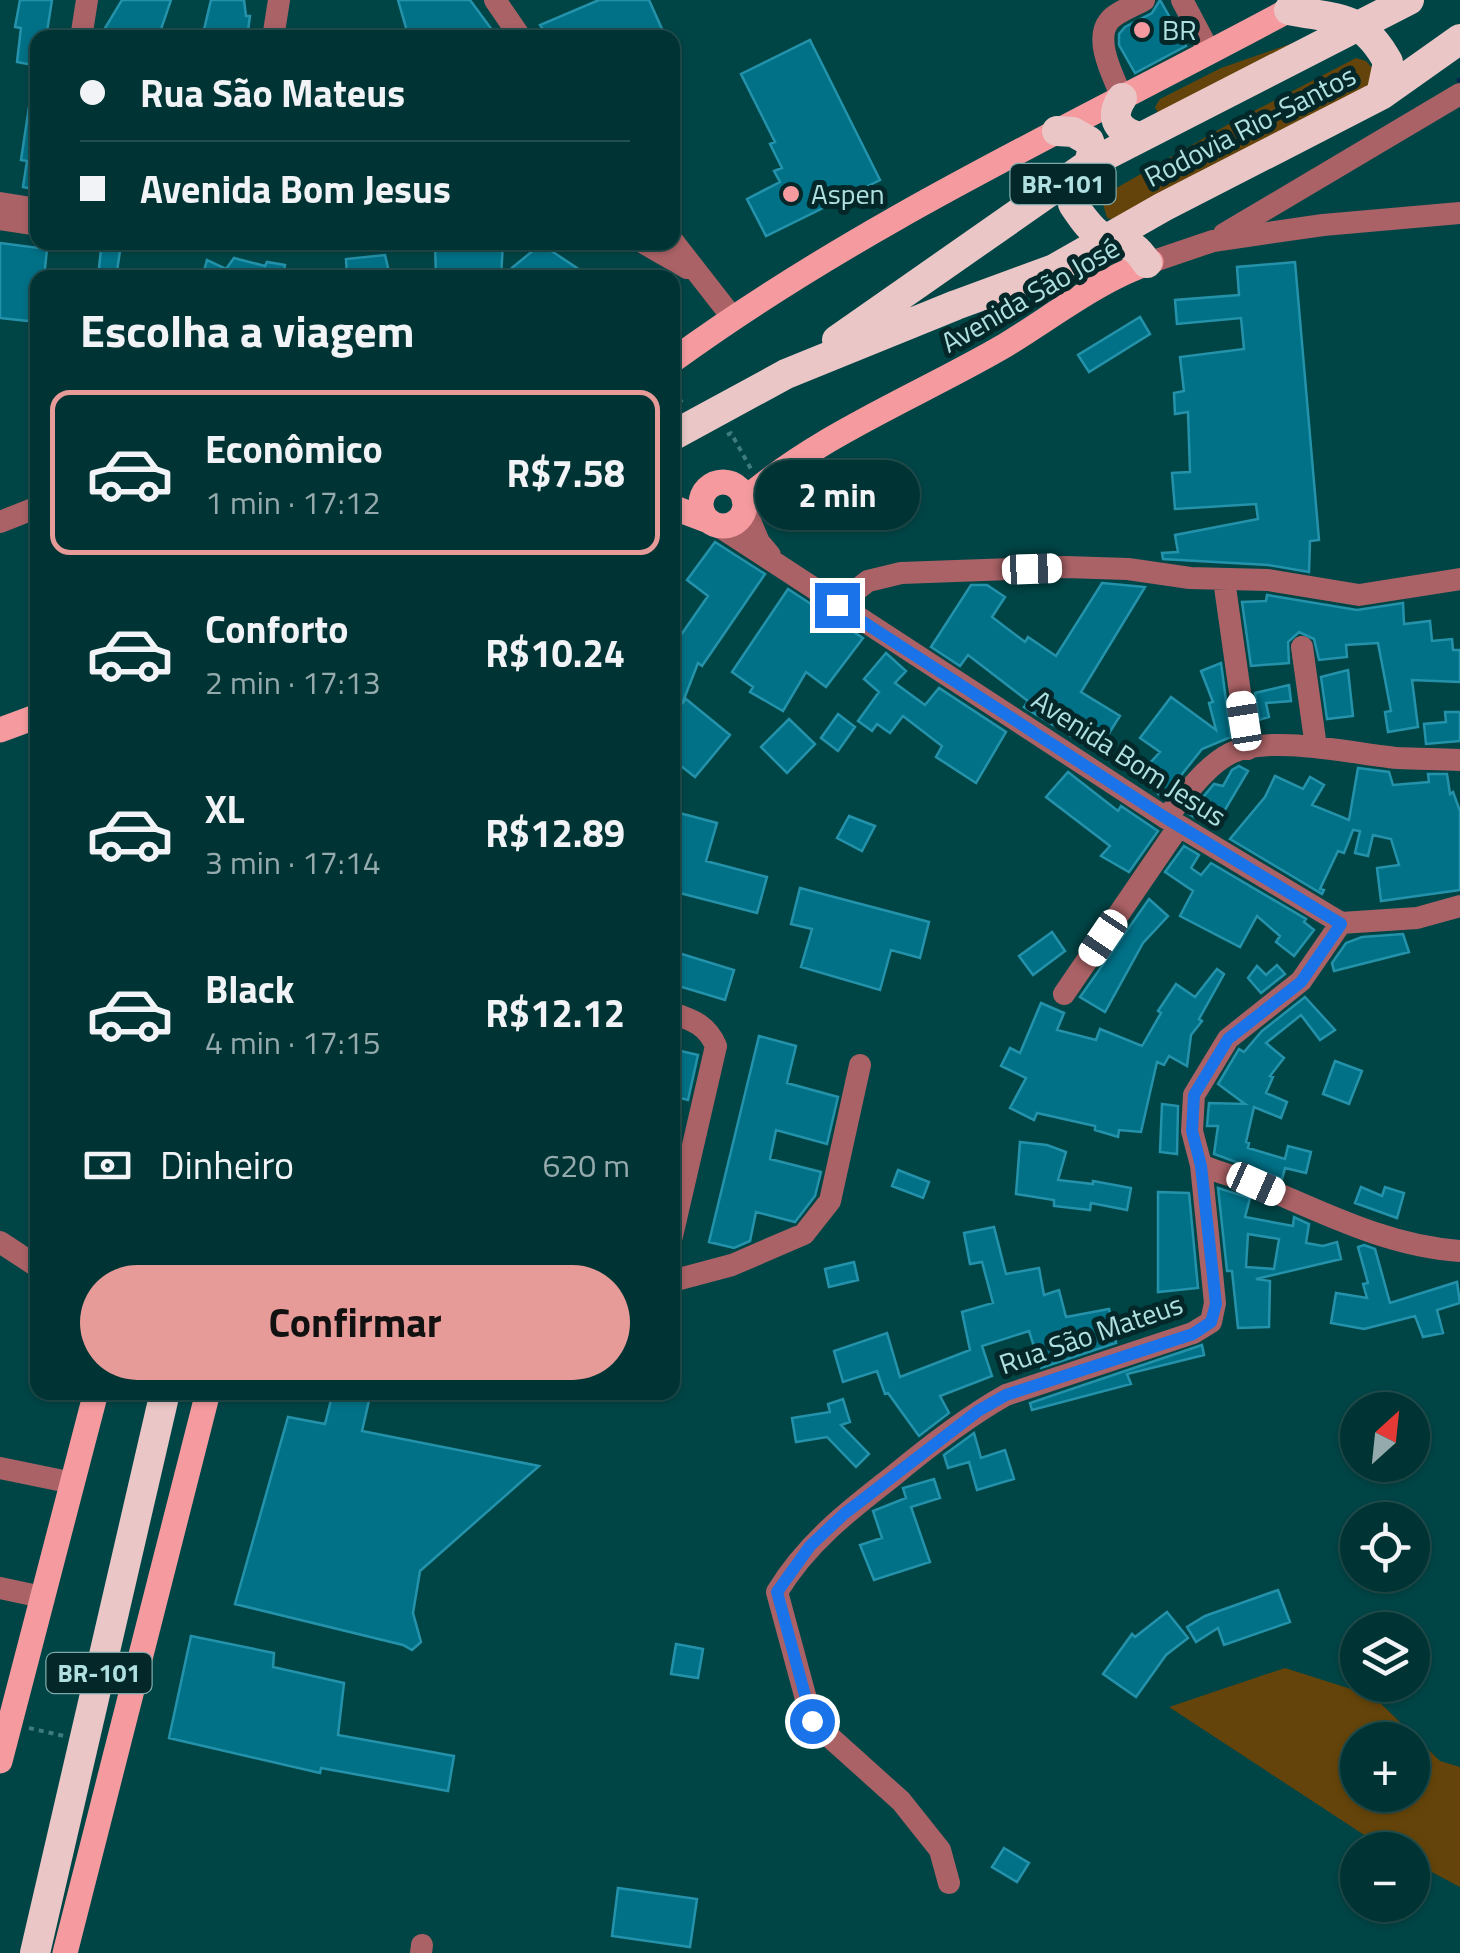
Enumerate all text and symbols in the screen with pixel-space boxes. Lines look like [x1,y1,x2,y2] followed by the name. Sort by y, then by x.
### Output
[1162,8,1197,51] place label: BR
[1131,19,1153,41] marker: BR
[1136,54,1363,197] street label: Rodovia Rio-Santos
[140,64,405,122] text: Rua São Mateus
[140,160,451,218] text: Avenida Bom Jesus
[1010,164,1116,204] road number: BR-101
[811,172,885,215] place label: Aspen
[780,183,802,205] marker: Aspen
[932,226,1127,363] street label: Avenida São José
[80,296,415,364] text: Escolha a viagem
[205,420,383,478] text: Econômico
[85,428,175,518] icon: car
[507,444,625,502] text: R$7.58
[754,460,920,530] callout: 2 min
[799,471,876,519] text: 2 min
[205,478,381,526] text: 1 min · 17:12
[1001,553,1063,585] car
[815,583,860,628] route end
[205,600,348,658] text: Conforto
[85,608,175,698] icon: car
[485,624,625,682] text: R$10.24
[205,658,381,706] text: 2 min · 17:13
[1024,678,1235,837] street label: Avenida Bom Jesus
[1224,689,1264,753] car
[205,780,245,838] text: XL
[85,788,175,878] icon: car
[485,804,625,862] text: R$12.89
[205,838,381,886] text: 3 min · 17:14
[1074,905,1132,971] car
[205,960,294,1018] text: Black
[85,968,175,1058] icon: car
[485,984,625,1042] text: R$12.12
[205,1018,381,1066] text: 4 min · 17:15
[160,1136,294,1194] text: Dinheiro
[80,1138,135,1193] icon: cash
[542,1141,630,1189] text: 620 m
[1222,1158,1290,1210] car
[80,1265,630,1380] button: Confirmar
[993,1282,1189,1385] street label: Rua São Mateus
[1340,1392,1430,1482] north arrow
[1340,1392,1430,1922] map controls
[1340,1502,1430,1592] button: locate
[1340,1612,1430,1702] button: layers
[46,1653,152,1693] road number: BR-101
[790,1699,835,1744] route start
[1340,1722,1430,1812] button: +
[1340,1832,1430,1922] button: −

